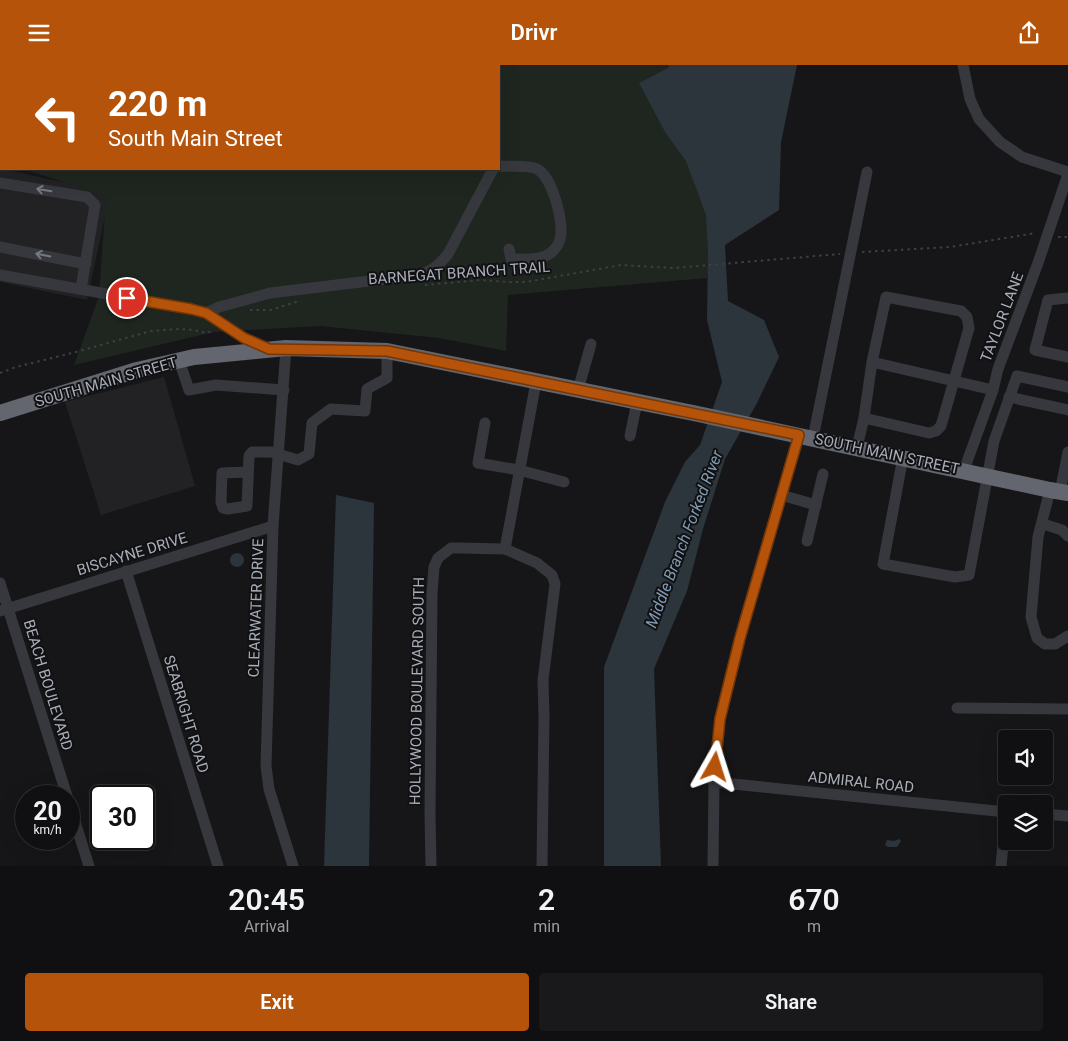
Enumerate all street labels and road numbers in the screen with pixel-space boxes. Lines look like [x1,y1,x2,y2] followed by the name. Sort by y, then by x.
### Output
[368,258,550,288] street label: BARNEGAT BRANCH TRAIL
[977,269,1028,364] street label: TAYLOR LANE
[33,353,179,411] street label: SOUTH MAIN STREET
[813,430,961,478] street label: SOUTH MAIN STREET
[75,529,190,579] street label: BISCAYNE DRIVE
[245,538,267,678] street label: CLEARWATER DRIVE
[406,577,428,805] street label: HOLLYWOOD BOULEVARD SOUTH
[20,618,76,752] street label: BEACH BOULEVARD
[160,653,212,775] street label: SEABRIGHT ROAD
[807,767,915,797] street label: ADMIRAL ROAD

